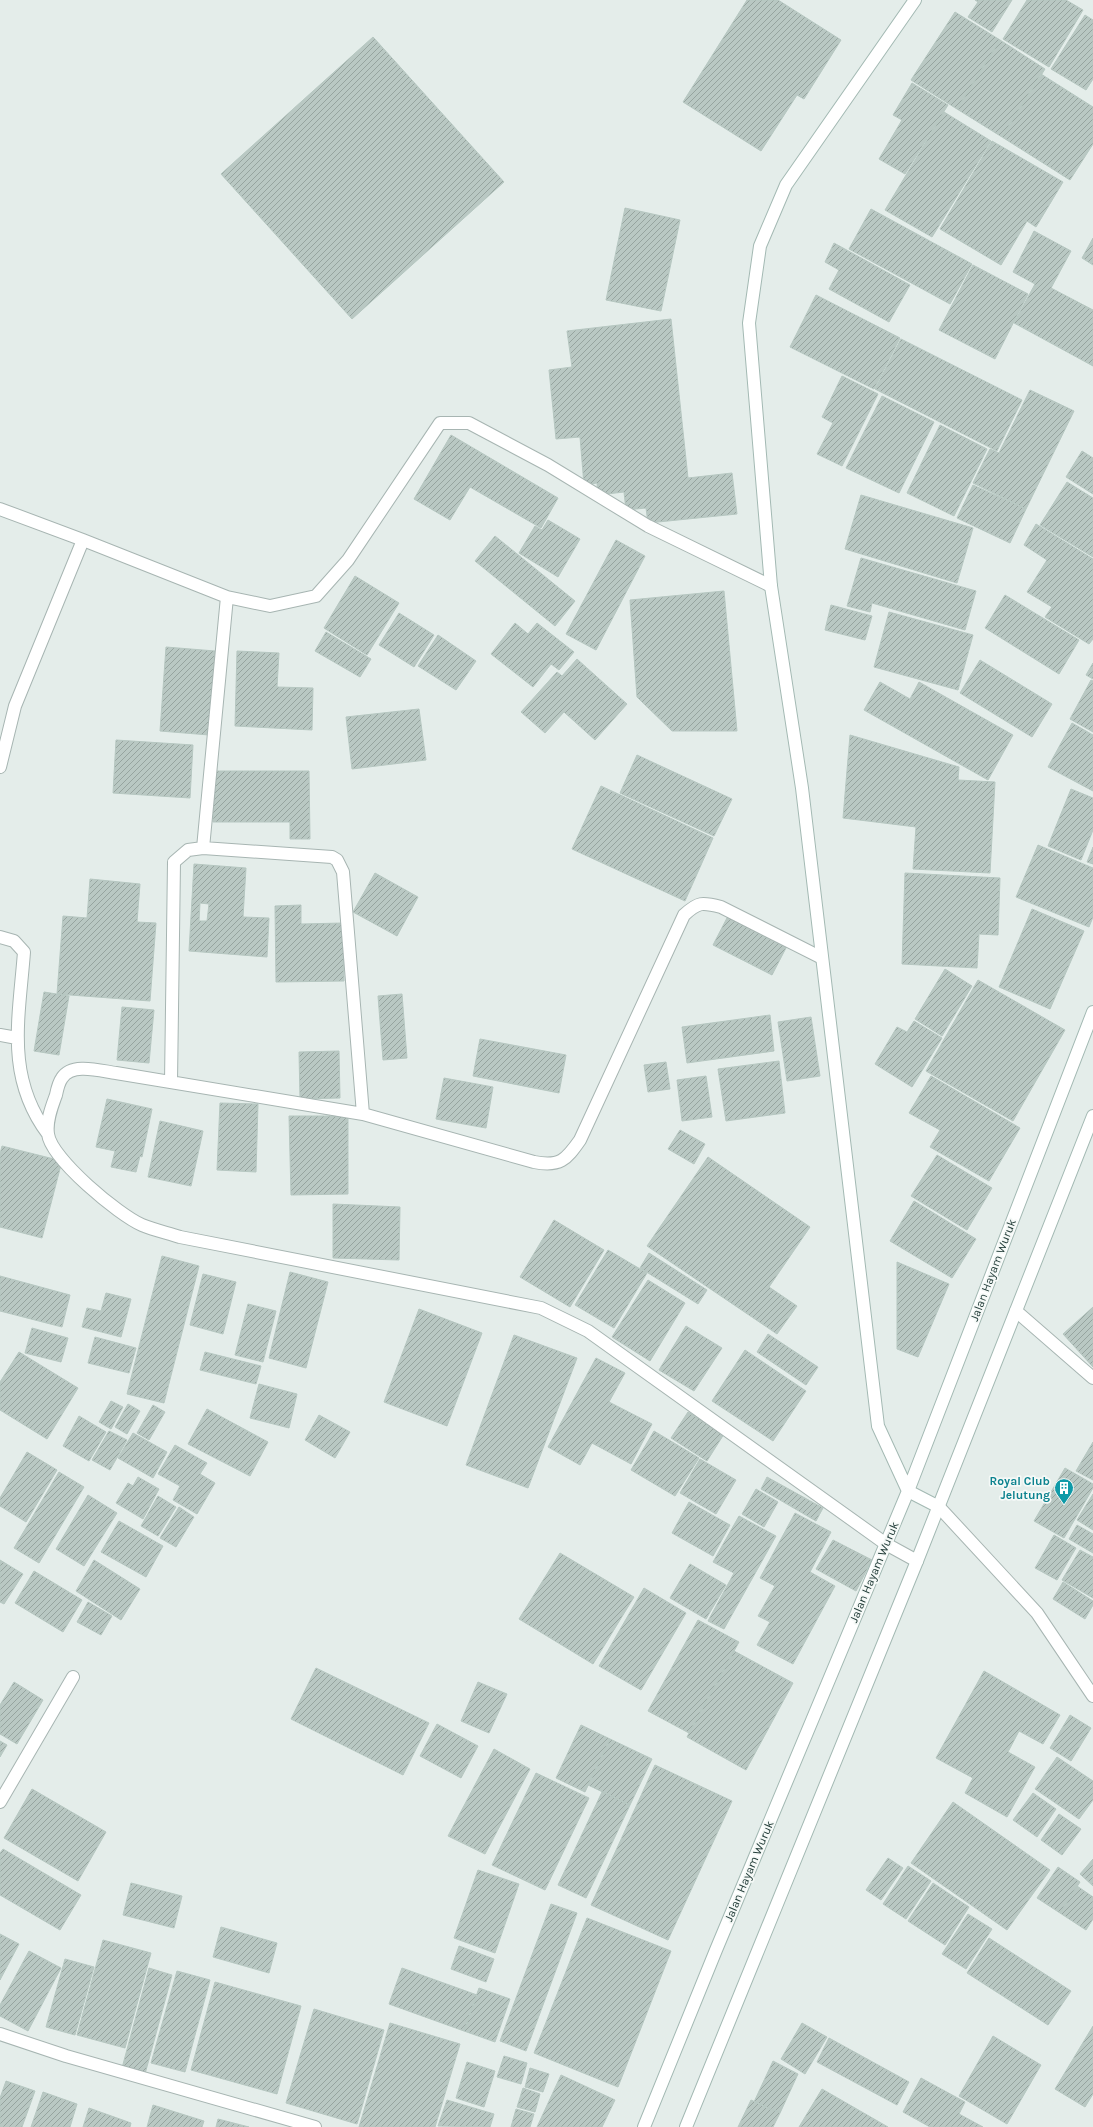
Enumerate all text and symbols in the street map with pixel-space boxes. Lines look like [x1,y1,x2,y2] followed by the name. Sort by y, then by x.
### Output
[967,1217,1019,1323] street label: Jalan Hayam Wuruk
[990,1474,1050,1502] place label: Royal Club Jelutung
[1053,1477,1075,1505] building icon: Royal Club Jelutung
[846,1519,902,1625] street label: Jalan Hayam Wuruk
[721,1818,777,1924] street label: Jalan Hayam Wuruk

